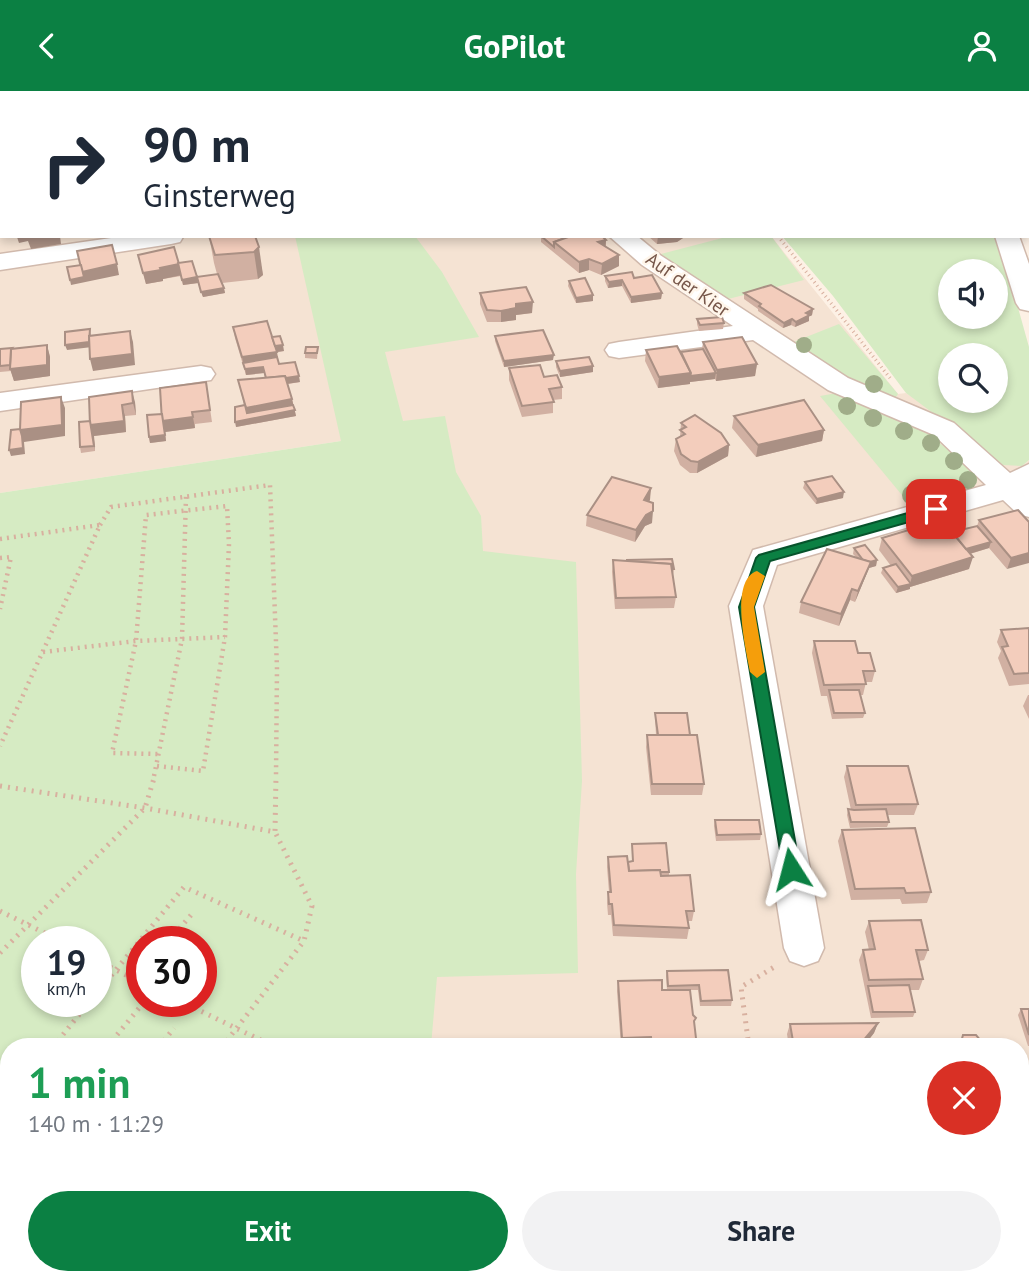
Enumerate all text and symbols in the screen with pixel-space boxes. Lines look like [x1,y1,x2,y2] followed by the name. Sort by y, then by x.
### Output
[464,25,565,67] text: GoPilot
[28,27,66,65] icon: back
[963,27,1001,65] icon: person
[143,112,250,176] text: 90 m
[28,119,119,210] icon: right
[143,174,296,216] text: Ginsterweg
[642,246,735,322] street label: Auf der Kier
[938,259,1008,413] map controls
[938,259,1008,329] button: sound
[938,343,1008,413] button: search
[906,479,966,539] pin
[917,490,955,528] icon: arrive
[754,832,828,906] position arrow
[126,926,217,1017] speed limit sign: 30
[47,939,86,985] text: 19
[47,977,86,1000] text: km/h
[28,1055,130,1110] text: 1 min
[927,1061,1001,1135] button: close
[28,1109,164,1138] text: 140 m · 11:29
[28,1191,508,1271] button: Exit
[522,1191,1001,1271] button: Share

